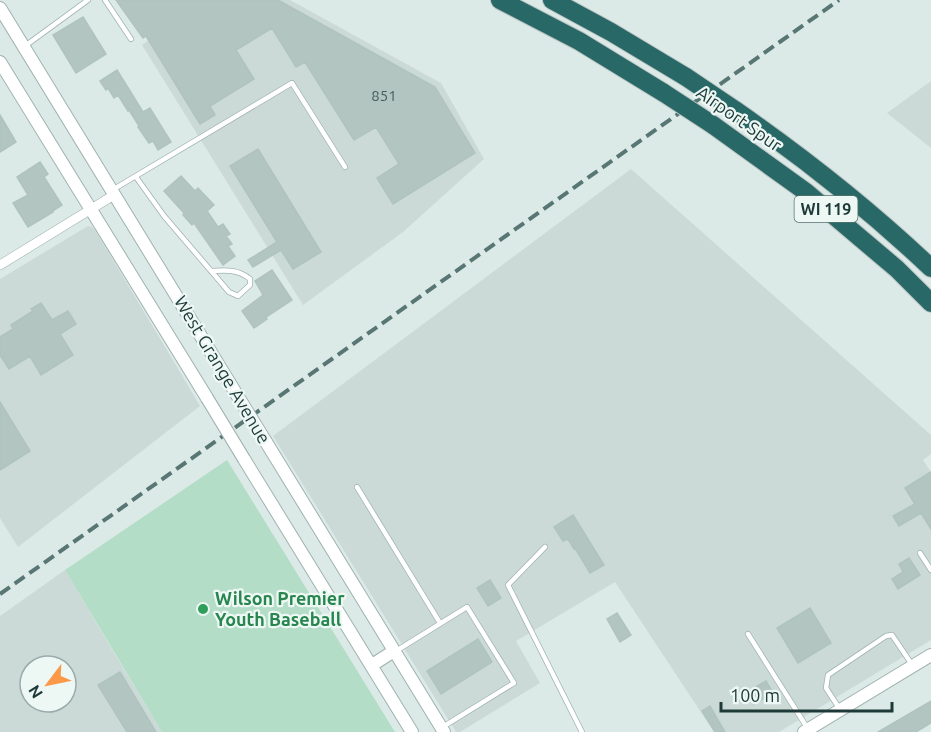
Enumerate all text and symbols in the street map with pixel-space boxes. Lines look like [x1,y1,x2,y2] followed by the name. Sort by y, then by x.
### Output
[693,82,786,155] street label: Airport Spur
[371,87,397,104] house number: 851
[794,196,858,222] road number: WI 119
[171,292,275,447] street label: West Grange Avenue
[215,588,345,629] place label: Wilson Premier Youth Baseball
[196,602,210,616] marker: Wilson Premier Youth Baseball
[18,654,78,714] north arrow
[721,675,892,713] scale bar
[24,682,46,702] text: N
[730,685,780,705] text: 100 m

